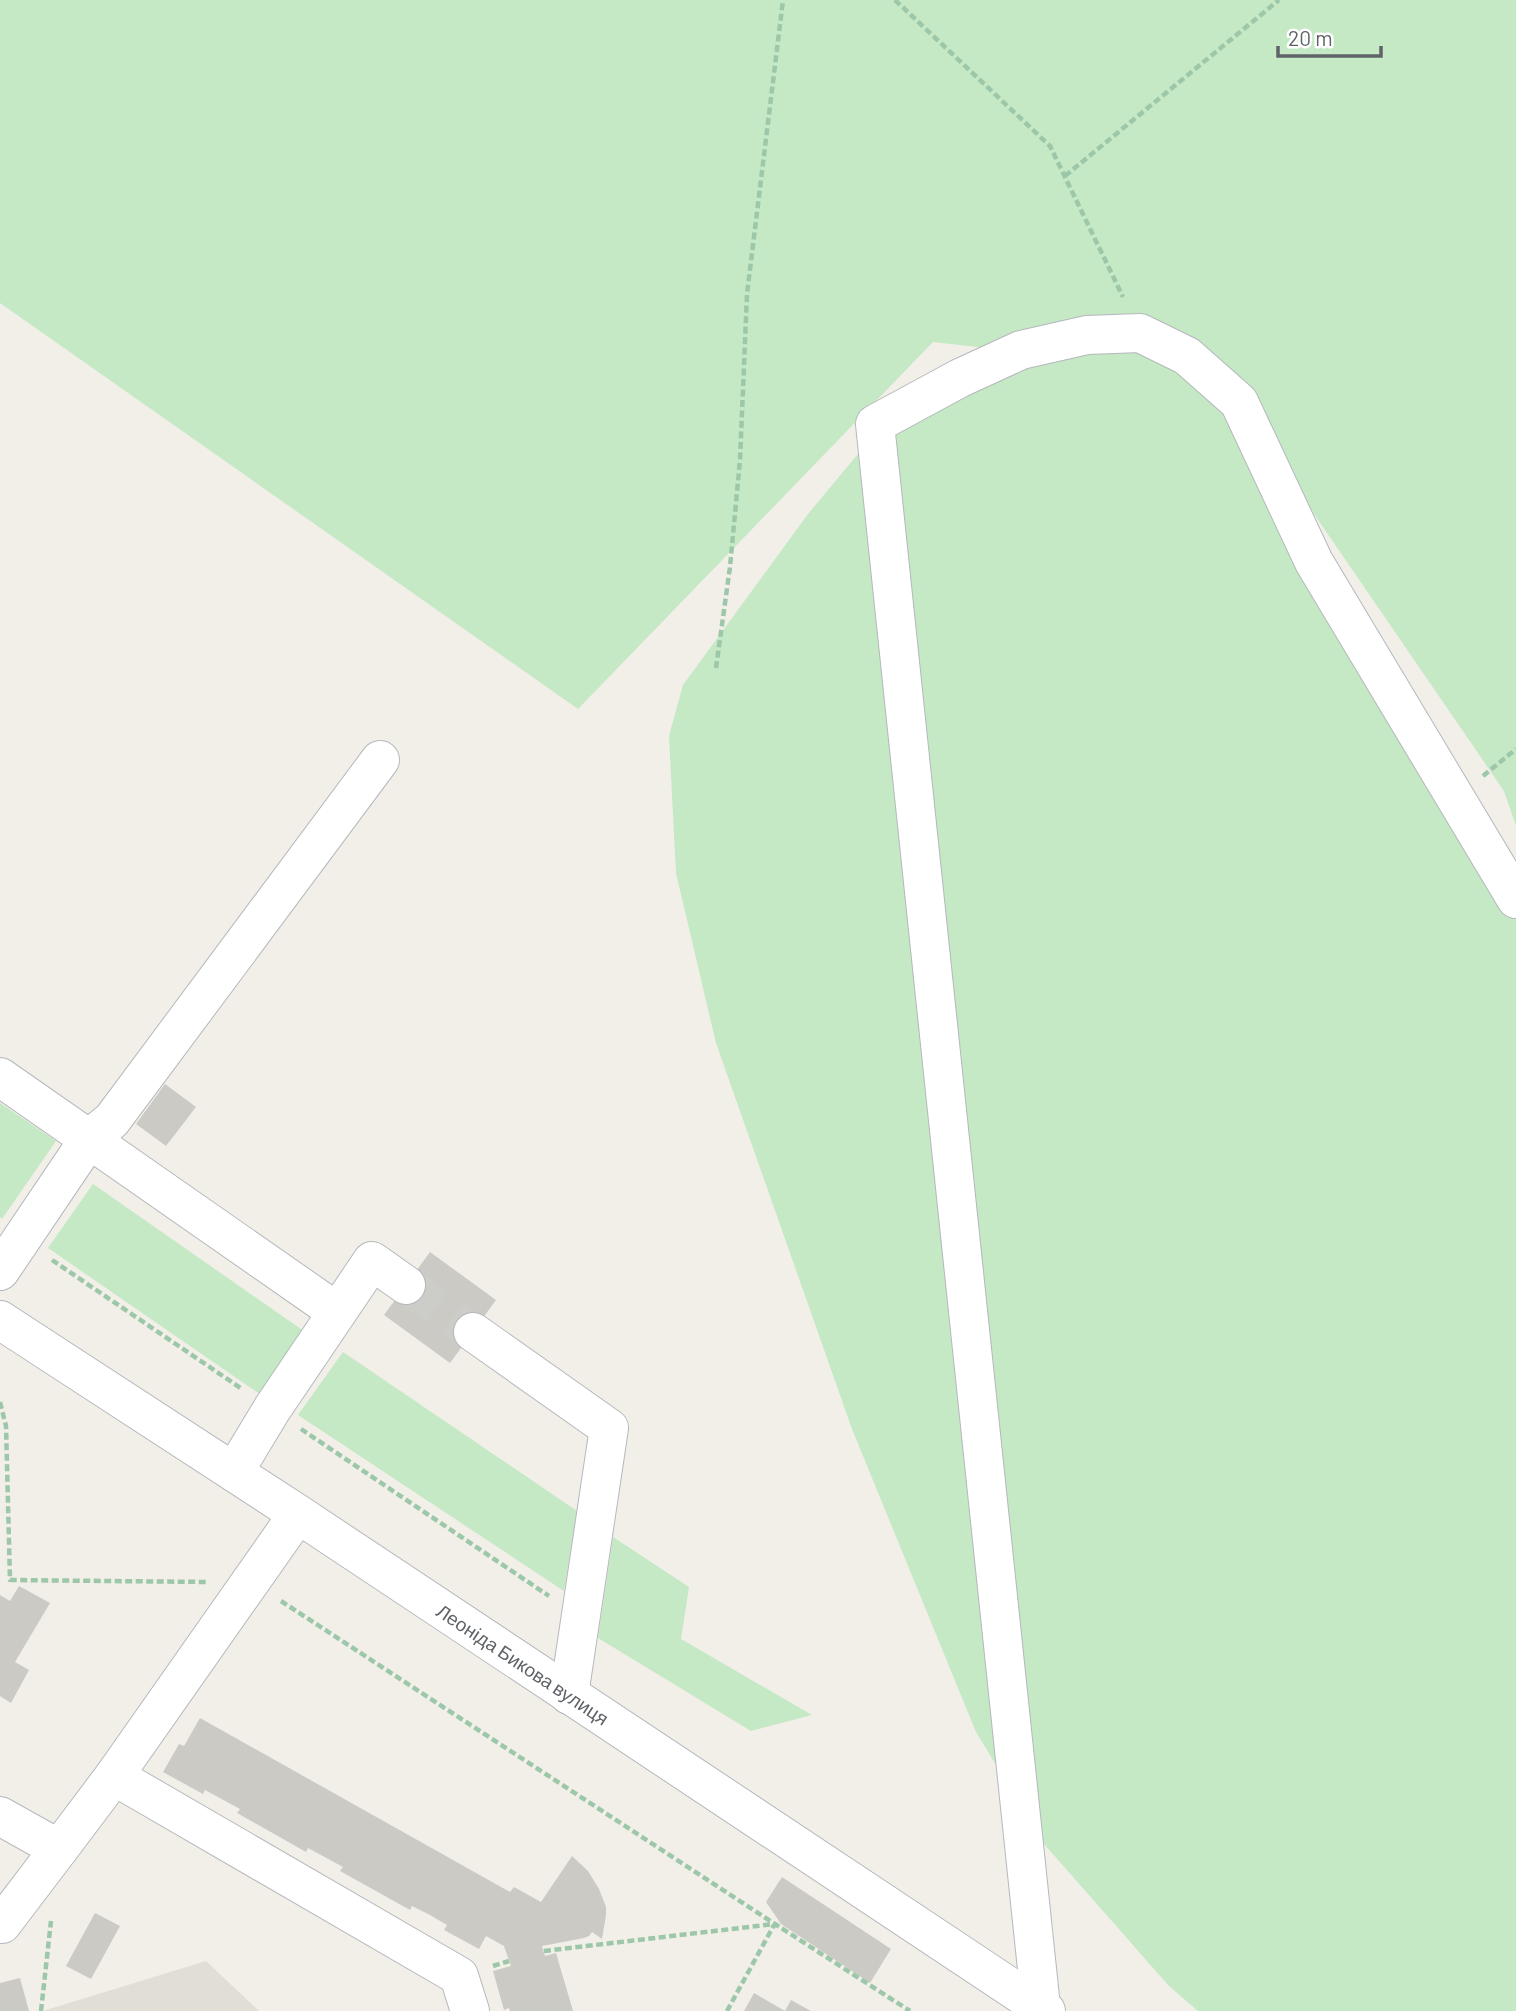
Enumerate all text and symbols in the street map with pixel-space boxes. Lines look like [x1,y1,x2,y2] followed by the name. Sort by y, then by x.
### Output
[1278,14,1381,58] scale bar
[1288,25,1333,50] text: 20 m
[433,1598,614,1729] street label: Леоніда Бикова вулиця

